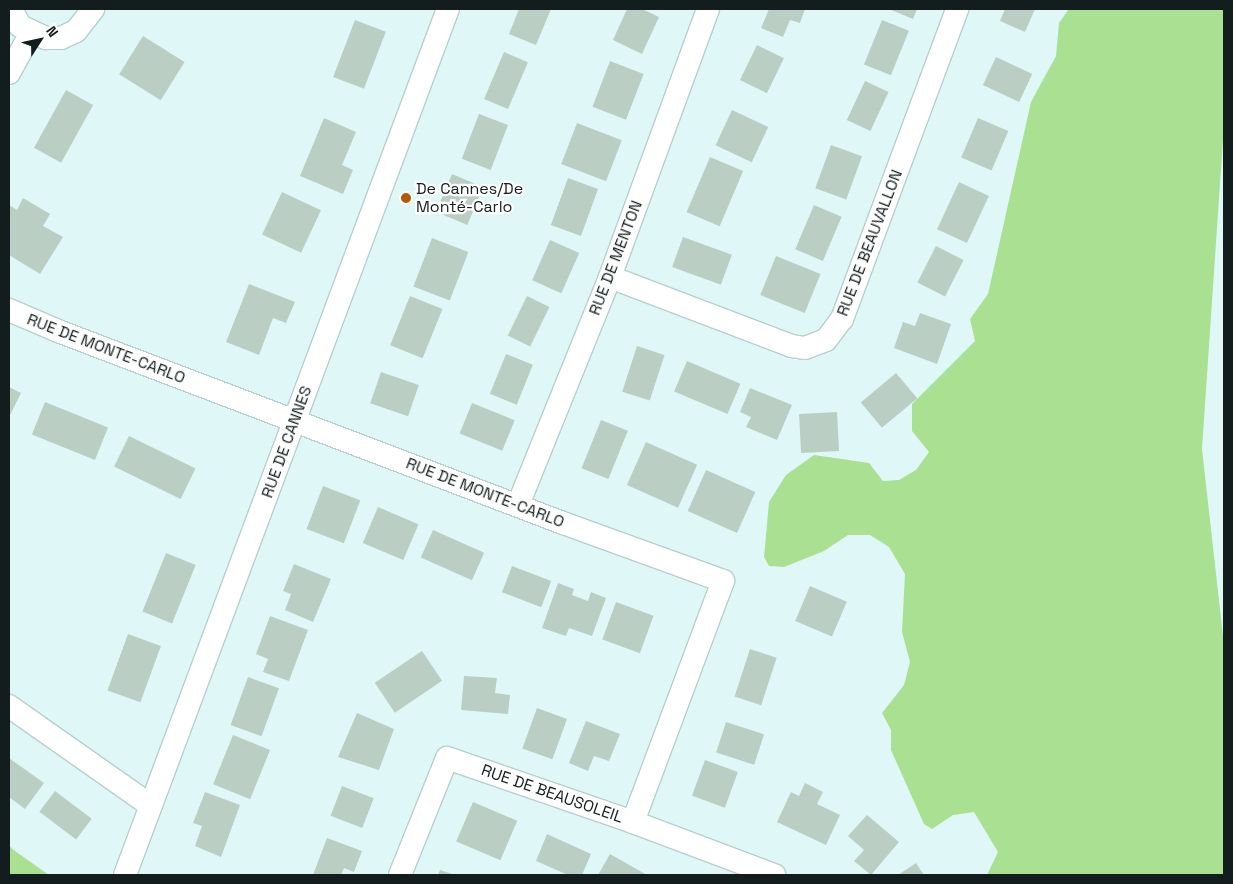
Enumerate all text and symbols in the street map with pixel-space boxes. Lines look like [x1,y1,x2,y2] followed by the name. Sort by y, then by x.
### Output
[15,15,65,65] north arrow
[42,22,62,40] text: N
[833,167,907,319] street label: RUE DE BEAUVALLON
[416,179,523,217] place label: De Cannes/De Monté-Carlo
[400,192,412,204] marker: De Cannes/De Monté-Carlo
[585,198,647,318] street label: RUE DE MENTON
[24,310,188,388] street label: RUE DE MONTE-CARLO
[258,383,316,501] street label: RUE DE CANNES
[403,454,567,532] street label: RUE DE MONTE-CARLO
[479,761,625,827] street label: RUE DE BEAUSOLEIL

